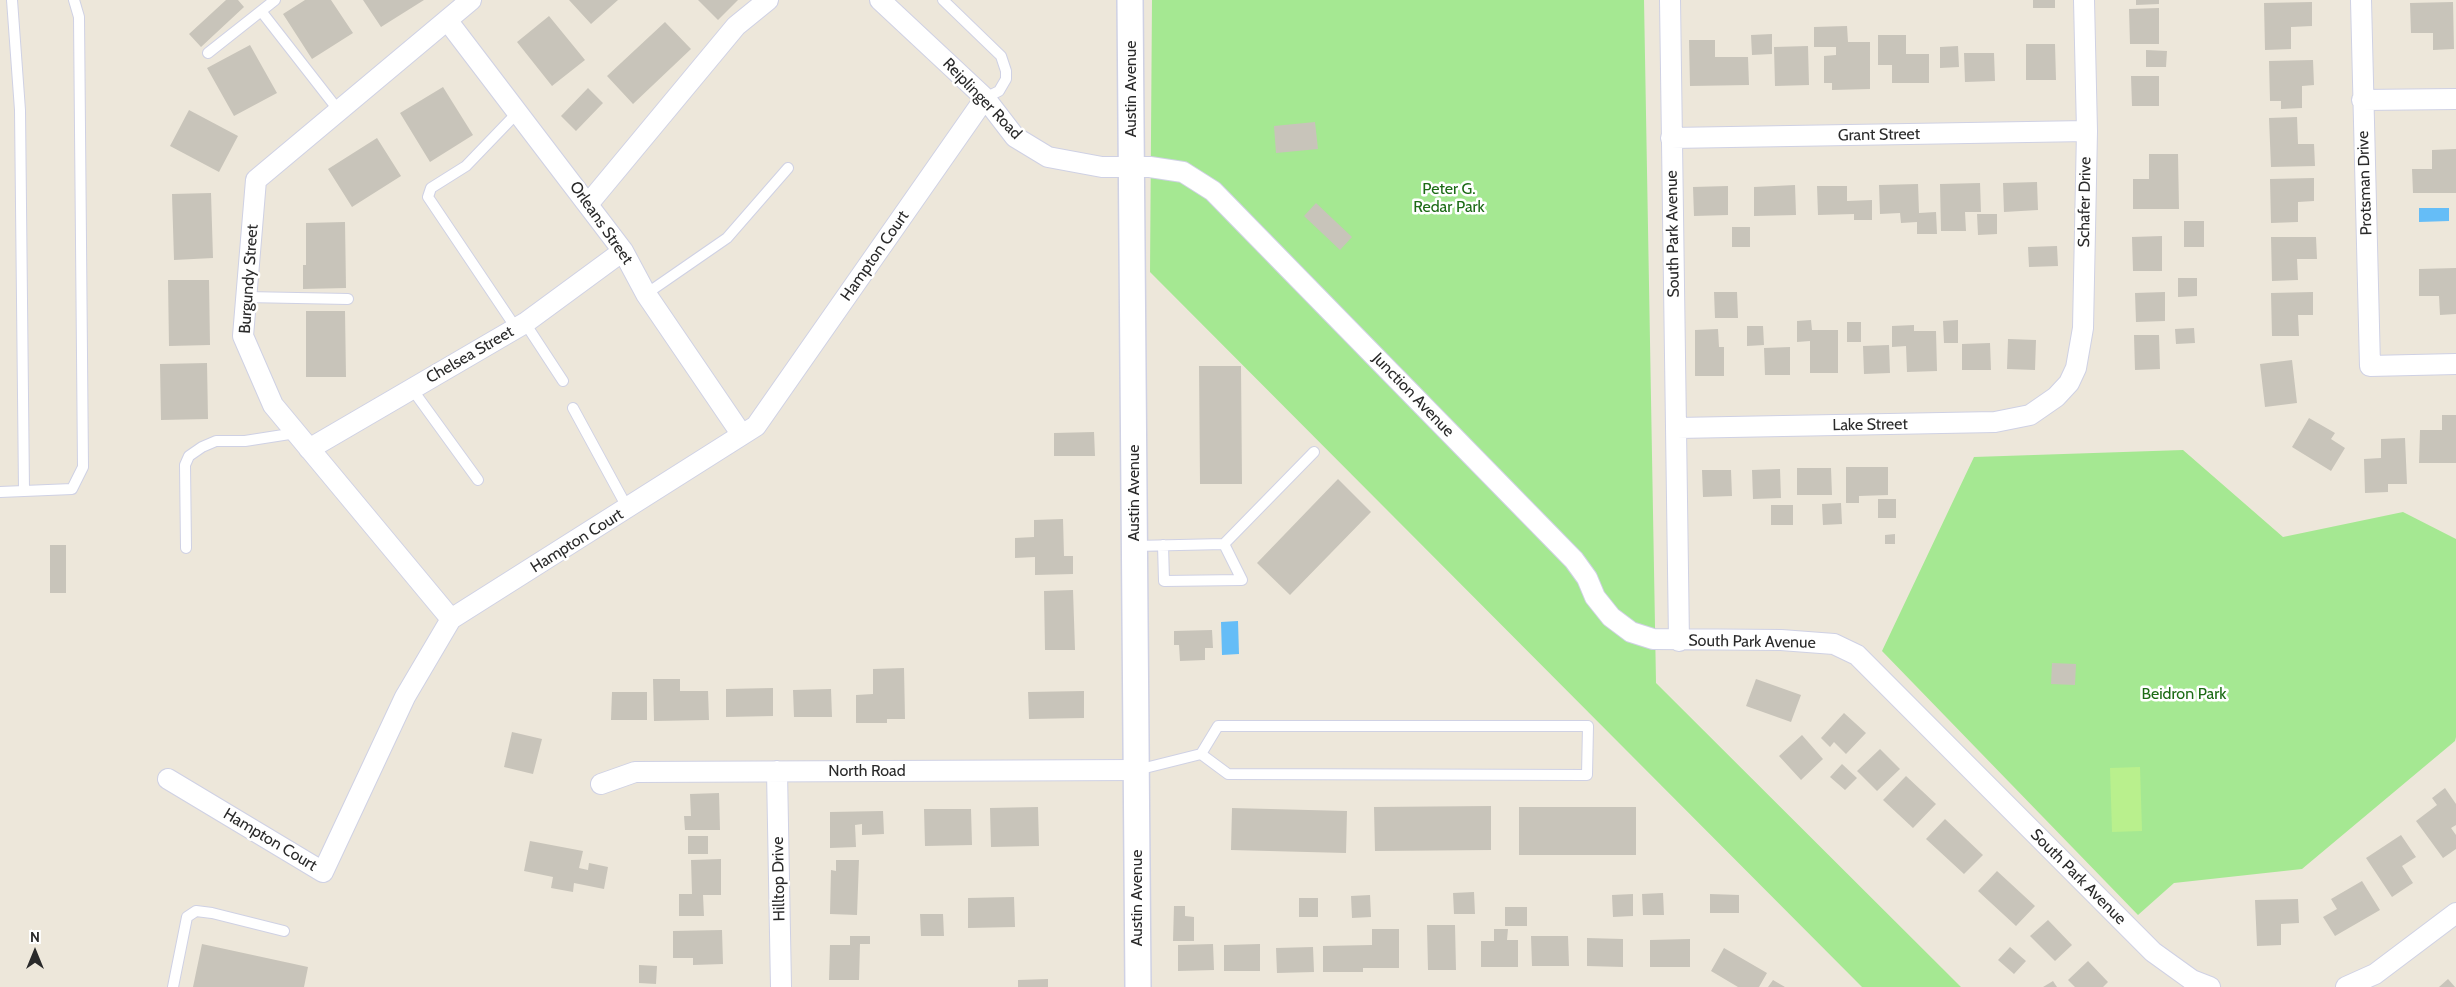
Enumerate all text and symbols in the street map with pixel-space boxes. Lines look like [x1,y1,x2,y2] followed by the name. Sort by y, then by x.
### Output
[1121,41,1141,137] street label: Austin Avenue
[938,54,1026,144] street label: Reiplinger Road
[1838,125,1920,145] street label: Grant Street
[2354,130,2376,236] street label: Protsman Drive
[2075,156,2095,248] street label: Schafer Drive
[1662,170,1684,298] street label: South Park Avenue
[565,178,637,268] street label: Orleans Street
[1413,179,1485,217] park label: Peter G. Redar Park
[837,207,913,305] street label: Hampton Court
[236,224,262,334] street label: Burgundy Street
[423,322,517,388] street label: Chelsea Street
[1368,349,1458,441] street label: Junction Avenue
[1832,415,1908,435] street label: Lake Street
[1124,445,1144,541] street label: Austin Avenue
[527,505,627,577] street label: Hampton Court
[1688,631,1816,653] street label: South Park Avenue
[2141,684,2227,704] park label: Beidron Park
[828,761,906,781] street label: North Road
[220,805,320,875] street label: Hampton Court
[2026,825,2130,929] street label: South Park Avenue
[769,837,789,921] street label: Hilltop Drive
[1127,850,1147,946] street label: Austin Avenue
[10,927,60,977] north arrow
[30,928,40,946] text: N

